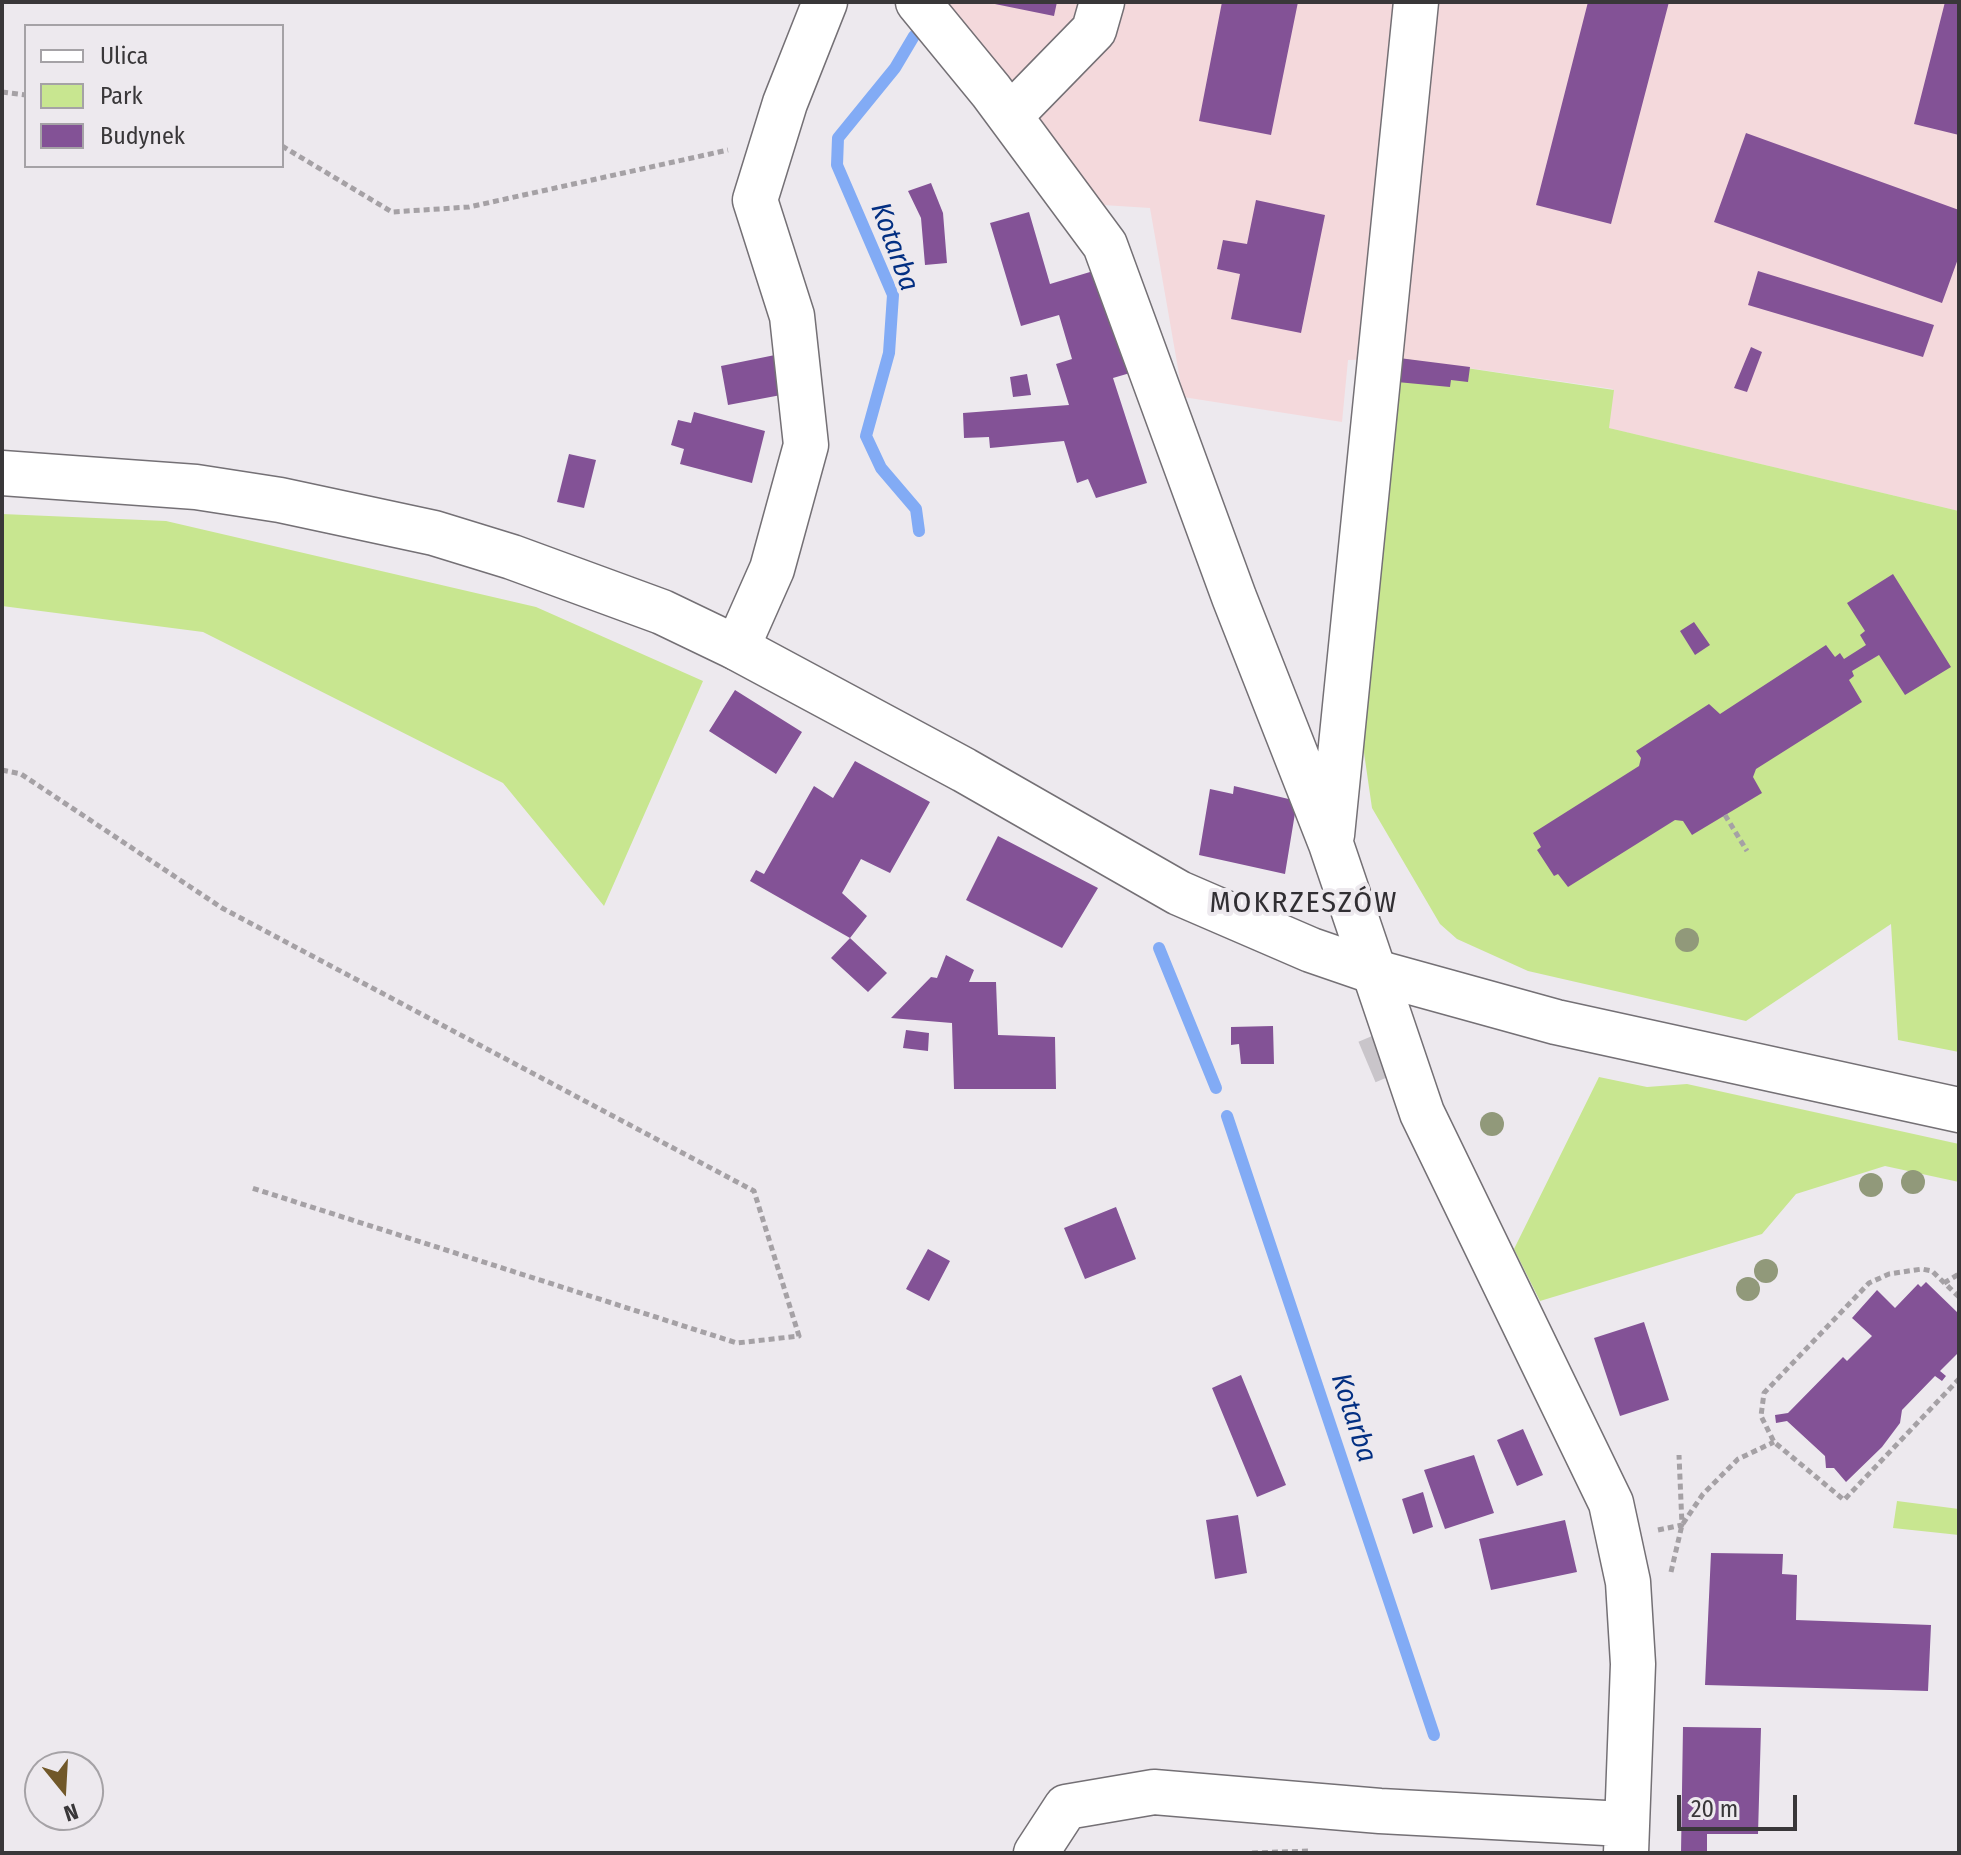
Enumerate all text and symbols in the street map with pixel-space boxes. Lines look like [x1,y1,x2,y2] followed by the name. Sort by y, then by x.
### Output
[24,24,284,168] legend
[100,42,148,70] text: Ulica
[100,82,143,110] text: Park
[100,122,185,150] text: Budynek
[863,198,925,296] water label: Kotarba
[1210,886,1398,922] district label: MOKRZESZÓW
[1323,1369,1383,1467] water label: Kotarba
[24,1751,104,1831] north arrow
[1681,1779,1801,1829] scale bar
[1691,1795,1738,1823] text: 20 m
[61,1798,81,1827] text: N

